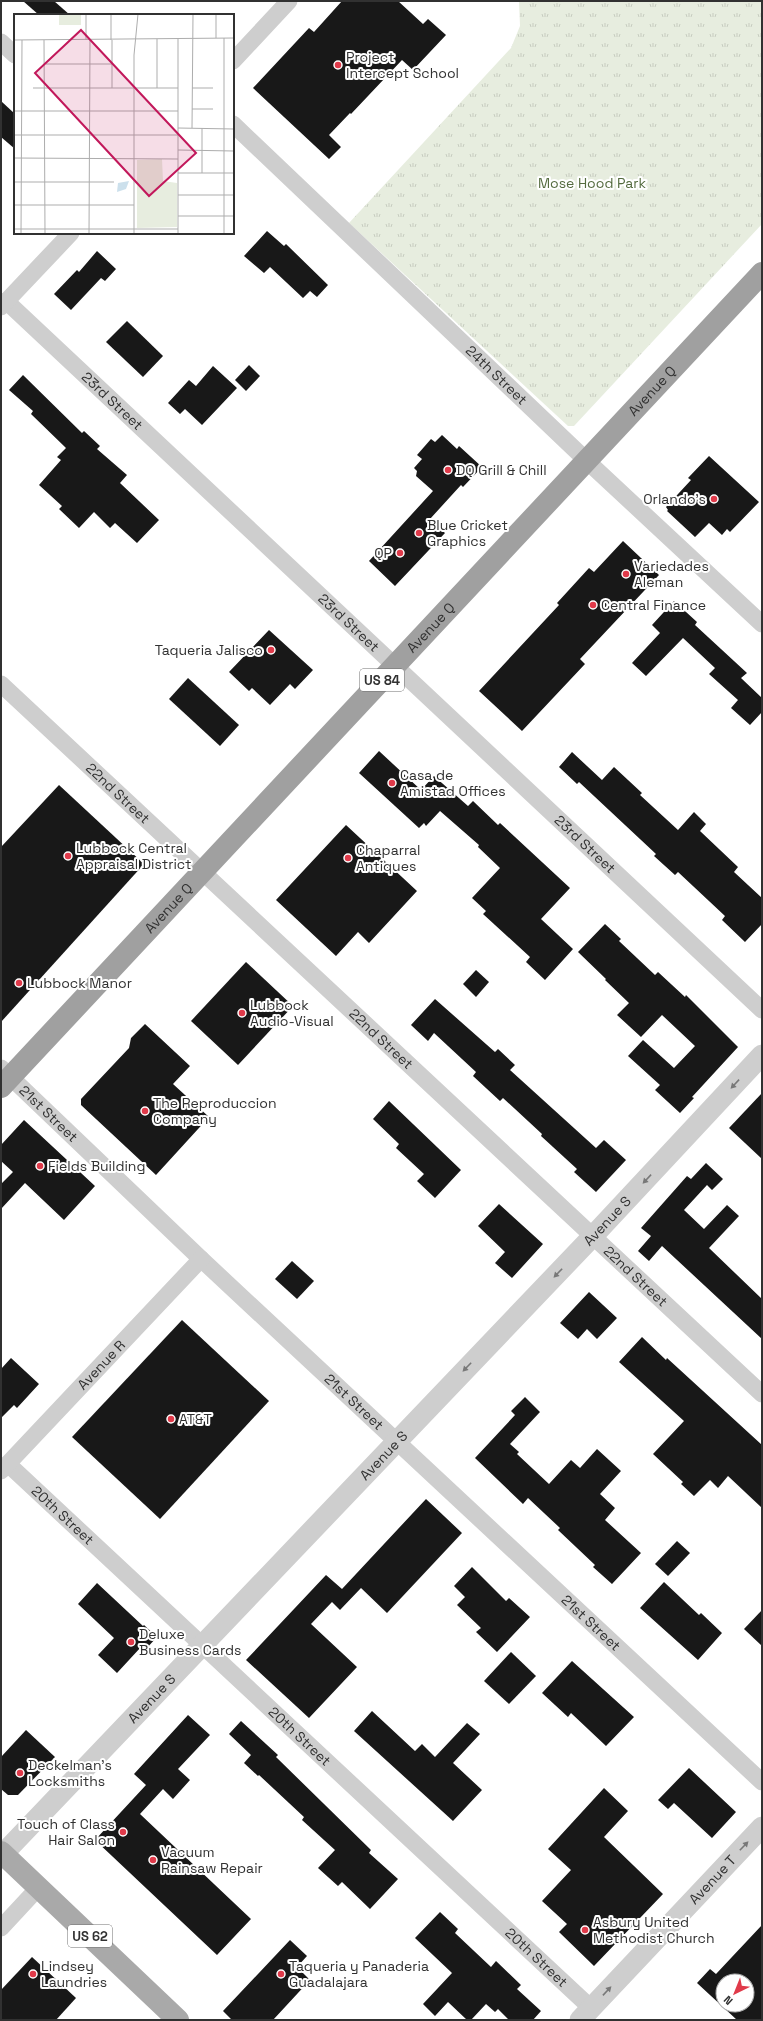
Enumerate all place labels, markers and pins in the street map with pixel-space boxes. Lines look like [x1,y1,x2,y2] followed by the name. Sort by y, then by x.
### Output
[346,48,459,82] place label: Project Intercept School
[333,60,343,70] marker: Project Intercept School
[456,461,547,479] place label: DQ Grill & Chill
[443,465,453,475] marker: DQ Grill & Chill
[643,490,706,508] place label: Orlando's
[709,494,719,504] marker: Orlando's
[427,516,508,550] place label: Blue Cricket Graphics
[414,528,424,538] marker: Blue Cricket Graphics
[374,544,392,562] place label: QP
[395,548,405,558] marker: QP
[634,557,709,591] place label: Variedades Aleman
[621,569,631,579] marker: Variedades Aleman
[601,596,706,614] place label: Central Finance
[588,600,598,610] marker: Central Finance
[155,641,263,659] place label: Taqueria Jalisco
[266,645,276,655] marker: Taqueria Jalisco
[400,766,506,800] place label: Casa de Amistad Offices
[387,778,397,788] marker: Casa de Amistad Offices
[76,839,191,873] place label: Lubbock Central Appraisal District
[356,841,420,875] place label: Chaparral Antiques
[63,851,73,861] marker: Lubbock Central Appraisal District
[343,853,353,863] marker: Chaparral Antiques
[27,974,132,992] place label: Lubbock Manor
[14,978,24,988] marker: Lubbock Manor
[250,996,334,1030] place label: Lubbock Audio-Visual
[237,1008,247,1018] marker: Lubbock Audio-Visual
[153,1094,277,1128] place label: The Reproduccion Company
[140,1106,150,1116] marker: The Reproduccion Company
[48,1157,145,1175] place label: Fields Building
[35,1161,45,1171] marker: Fields Building
[179,1410,212,1428] place label: AT&T
[166,1414,176,1424] marker: AT&T
[139,1625,241,1659] place label: Deluxe Business Cards
[126,1637,136,1647] marker: Deluxe Business Cards
[28,1756,112,1790] place label: Deckelman's Locksmiths
[15,1768,25,1778] marker: Deckelman's Locksmiths
[17,1815,115,1849] place label: Touch of Class Hair Salon
[118,1827,128,1837] marker: Touch of Class Hair Salon
[161,1843,263,1877] place label: Vacuum Rainsaw Repair
[148,1855,158,1865] marker: Vacuum Rainsaw Repair
[593,1913,715,1947] place label: Asbury United Methodist Church
[580,1925,590,1935] marker: Asbury United Methodist Church
[41,1957,107,1991] place label: Lindsey Laundries
[289,1957,429,1991] place label: Taqueria y Panaderia Guadalajara
[28,1969,38,1979] marker: Lindsey Laundries
[276,1969,286,1979] marker: Taqueria y Panaderia Guadalajara

